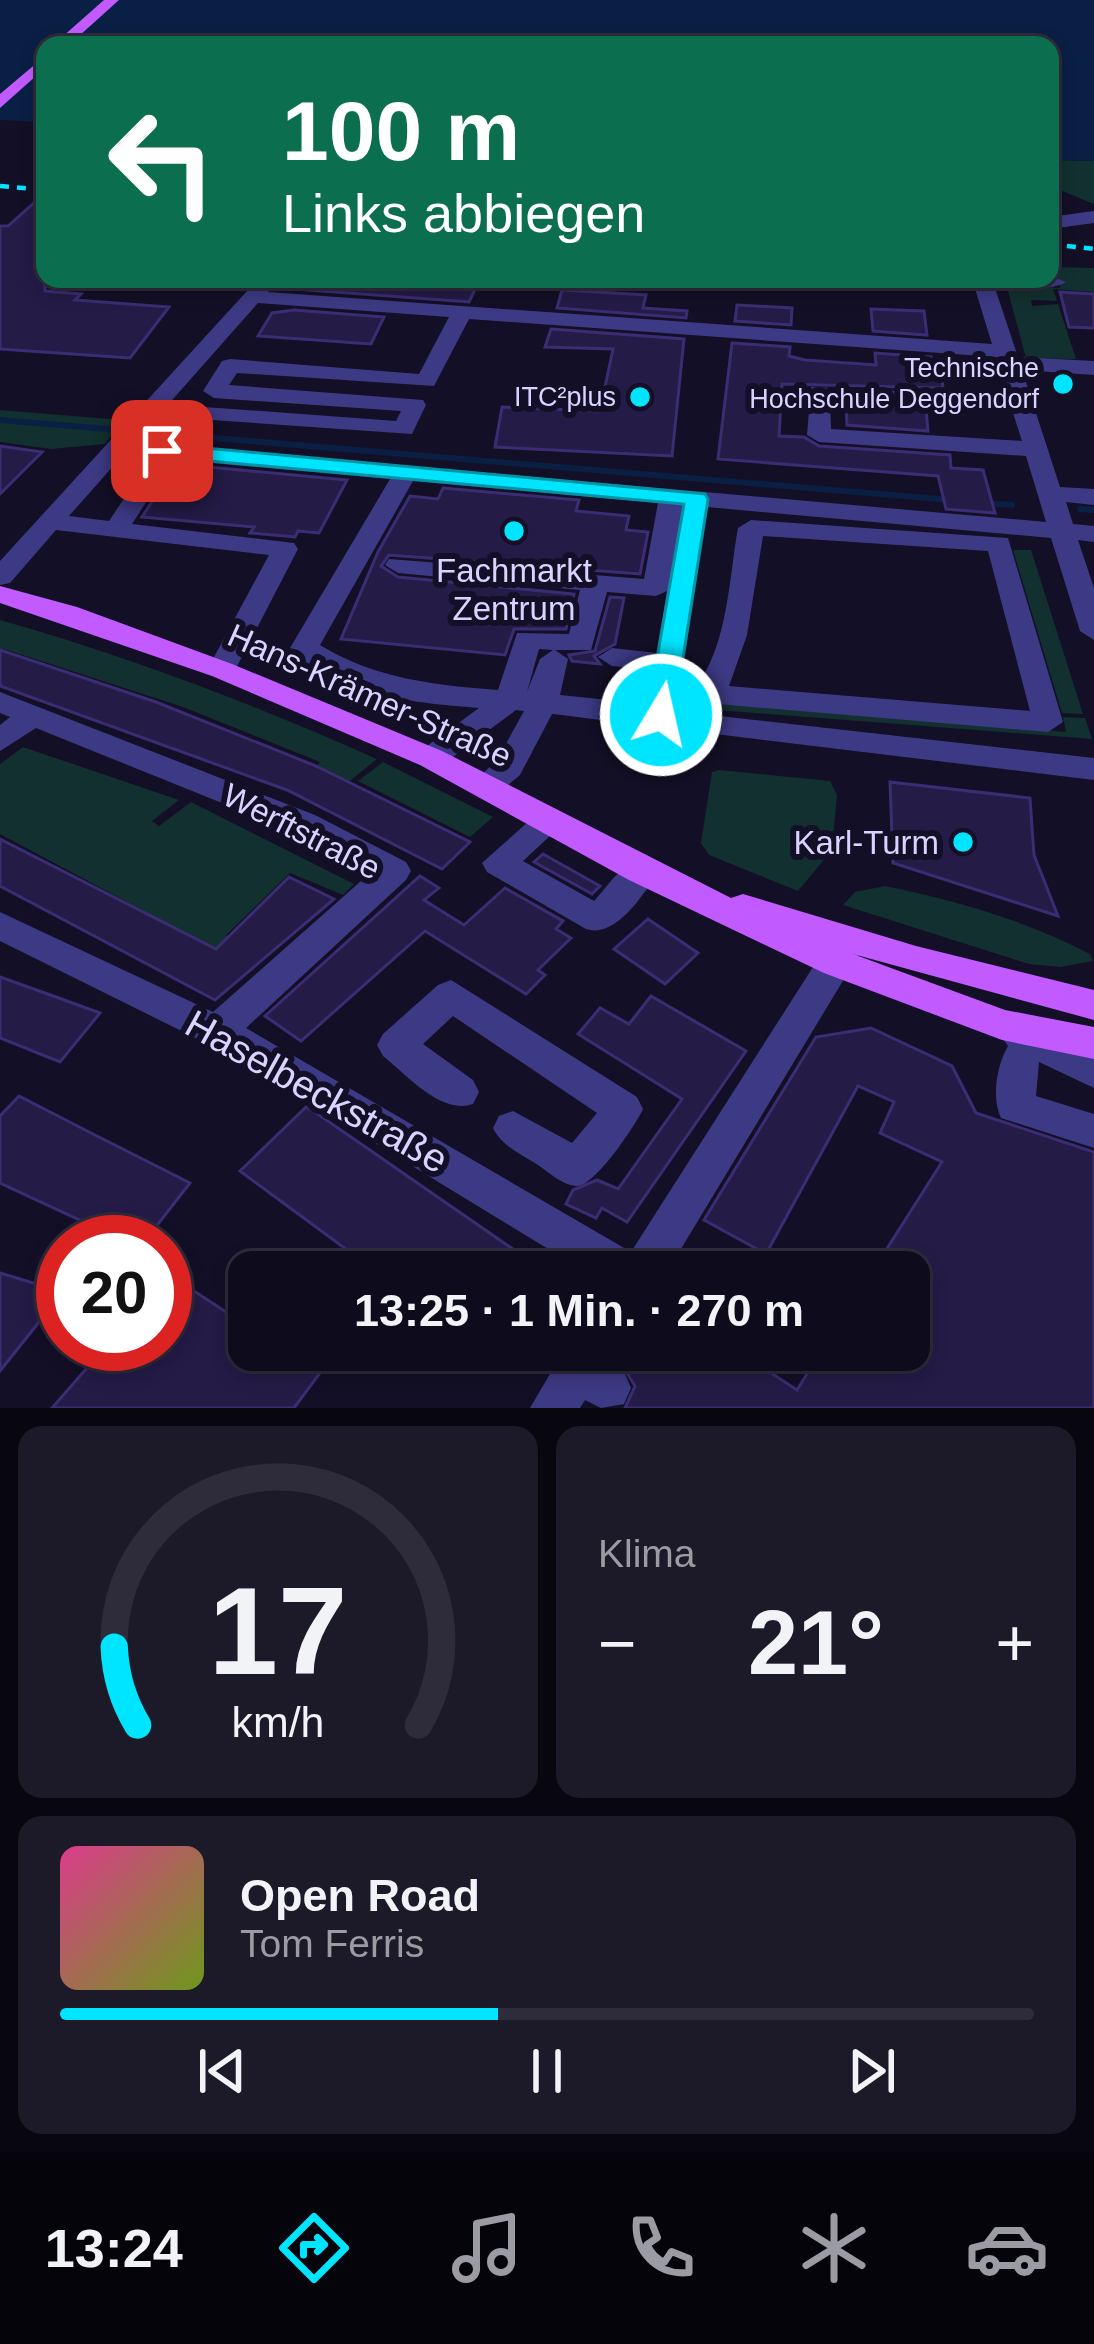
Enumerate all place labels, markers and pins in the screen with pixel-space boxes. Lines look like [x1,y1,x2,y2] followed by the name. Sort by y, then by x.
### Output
[749,353,1039,414] place label: Technische Hochschule Deggendorf
[1050,371,1076,397] marker: Technische Hochschule Deggendorf
[514,382,616,412] place label: ITC²plus
[627,384,653,410] marker: ITC²plus
[111,400,213,502] pin
[501,518,527,544] marker: Fachmarkt Zentrum
[436,552,592,627] place label: Fachmarkt Zentrum
[794,824,939,861] place label: Karl-Turm
[950,829,976,855] marker: Karl-Turm

